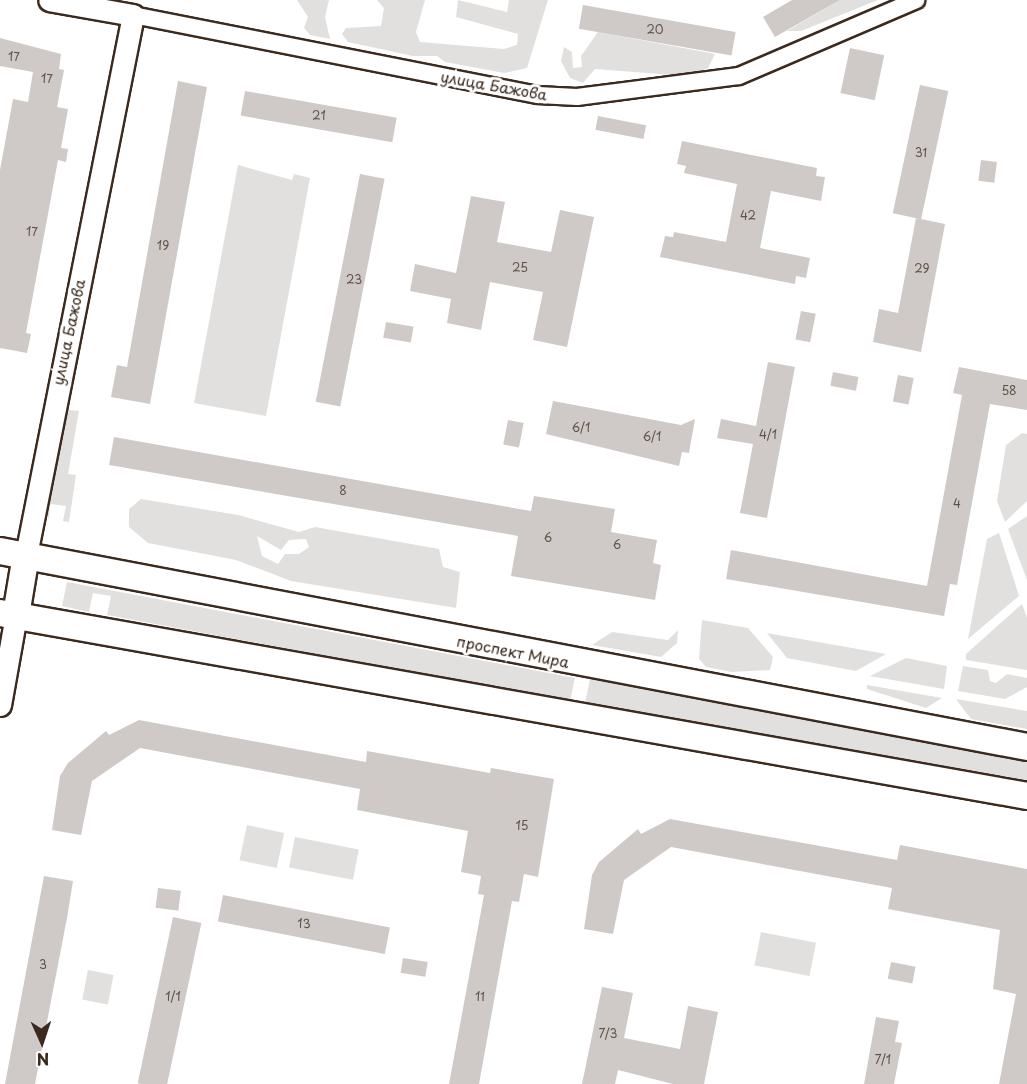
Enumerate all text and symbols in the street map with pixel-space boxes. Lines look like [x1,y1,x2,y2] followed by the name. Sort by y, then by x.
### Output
[646,23,664,37] house number: 20
[8,50,20,64] house number: 17
[440,67,548,103] street label: улица Бажова
[41,72,53,86] house number: 17
[312,109,326,123] house number: 21
[915,146,927,160] house number: 31
[740,209,756,223] house number: 42
[26,225,38,239] house number: 17
[157,239,169,253] house number: 19
[512,261,528,275] house number: 25
[914,262,930,276] house number: 29
[346,273,362,287] house number: 23
[48,278,88,386] street label: улица Бажова
[1001,384,1017,398] house number: 58
[572,421,590,435] house number: 6/1
[759,428,777,442] house number: 4/1
[643,430,661,444] house number: 6/1
[339,484,347,498] house number: 8
[953,497,961,511] house number: 4
[544,531,552,545] house number: 6
[613,538,621,552] house number: 6
[455,631,571,671] street label: проспект Мира
[515,819,529,833] house number: 15
[297,917,311,931] house number: 13
[39,958,47,972] house number: 3
[165,990,181,1004] house number: 1/1
[475,990,485,1004] house number: 11
[12,1012,72,1072] north arrow
[599,1027,617,1041] house number: 7/3
[36,1048,50,1072] text: N
[875,1053,891,1067] house number: 7/1

